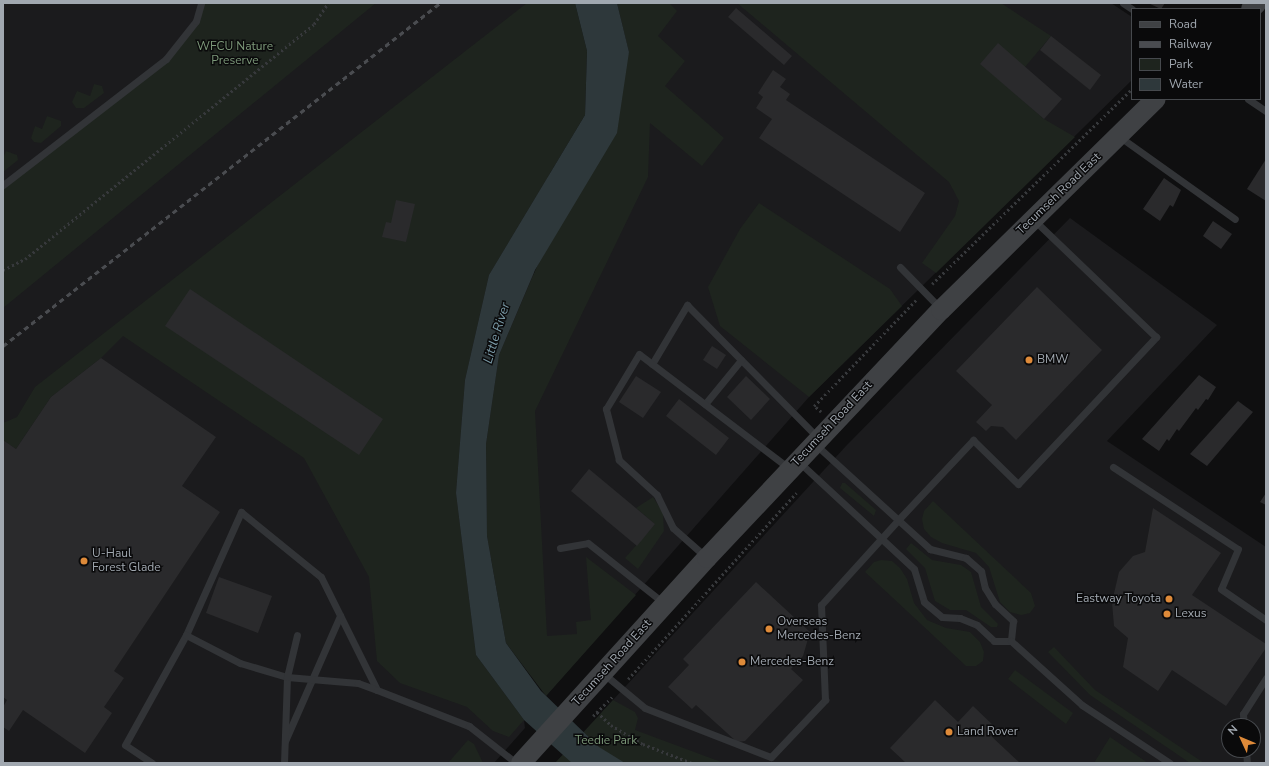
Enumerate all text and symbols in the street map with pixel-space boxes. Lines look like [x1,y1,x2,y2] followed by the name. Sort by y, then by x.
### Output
[1131,8,1261,100] legend
[1169,16,1197,32] text: Road
[1169,36,1212,52] text: Railway
[197,40,273,68] park label: WFCU Nature Preserve
[1169,56,1193,72] text: Park
[1169,76,1203,92] text: Water
[1014,150,1104,238] street label: Tecumseh Road East
[480,301,514,365] water label: Little River
[1037,353,1069,367] place label: BMW
[1024,355,1034,365] marker: BMW
[789,378,875,470] street label: Tecumseh Road East
[92,547,161,575] place label: U-Haul Forest Glade
[79,556,89,566] marker: U-Haul Forest Glade
[1076,592,1161,606] place label: Eastway Toyota
[1164,594,1174,604] marker: Eastway Toyota
[1175,607,1207,621] place label: Lexus
[1162,609,1172,619] marker: Lexus
[777,615,861,643] place label: Overseas Mercedes-Benz
[569,617,655,709] street label: Tecumseh Road East
[764,624,774,634] marker: Overseas Mercedes-Benz
[750,655,834,669] place label: Mercedes-Benz
[737,657,747,667] marker: Mercedes-Benz
[1221,718,1261,758] north arrow
[1224,722,1241,738] text: N
[957,725,1018,739] place label: Land Rover
[944,727,954,737] marker: Land Rover
[575,734,637,748] park label: Teedie Park

